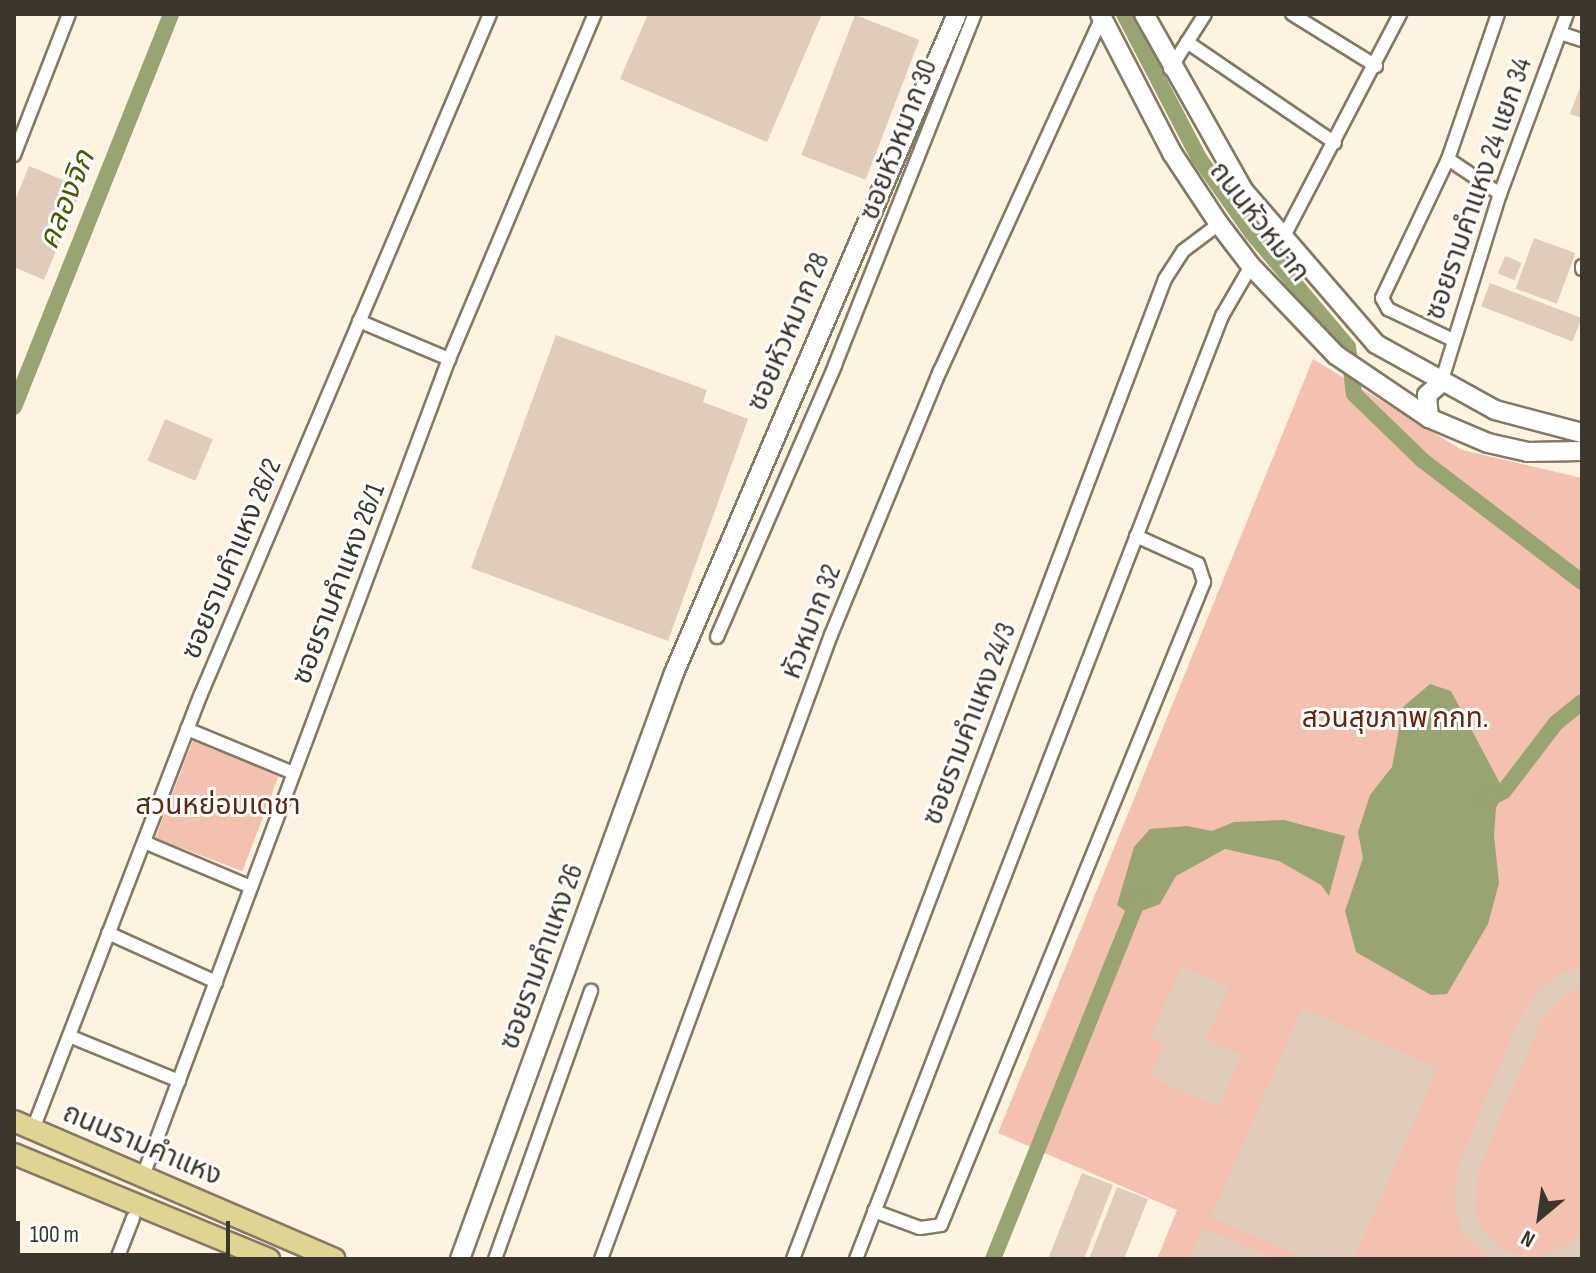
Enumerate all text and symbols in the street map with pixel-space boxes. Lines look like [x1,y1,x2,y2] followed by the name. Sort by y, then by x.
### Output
[1418,54,1540,324] street label: ซอยรามคำแหง 24 แยก 34
[853,55,945,225] street label: ซอยหัวหมาก 30
[31,146,103,254] water label: คลองจิก
[1202,155,1316,289] street label: ถนนหัวหมาก
[741,248,837,416] street label: ซอยหัวหมาก 28
[175,454,289,664] street label: ซอยรามคำแหง 26/2
[285,479,393,689] street label: ซอยรามคำแหง 26/1
[775,560,849,684] street label: หัวหมาก 32
[916,618,1024,830] street label: ซอยรามคำแหง 24/3
[1302,702,1488,736] park label: สวนสุขภาพ กกท.
[135,789,301,823] park label: สวนหย่อมเดชา
[493,860,591,1054] street label: ซอยรามคำแหง 26
[57,1096,227,1194] street label: ถนนรามคำแหง
[1500,1177,1580,1257] north arrow
[20,1205,234,1255] scale bar
[30,1220,79,1249] text: 100 m
[1516,1224,1540,1253] text: N

